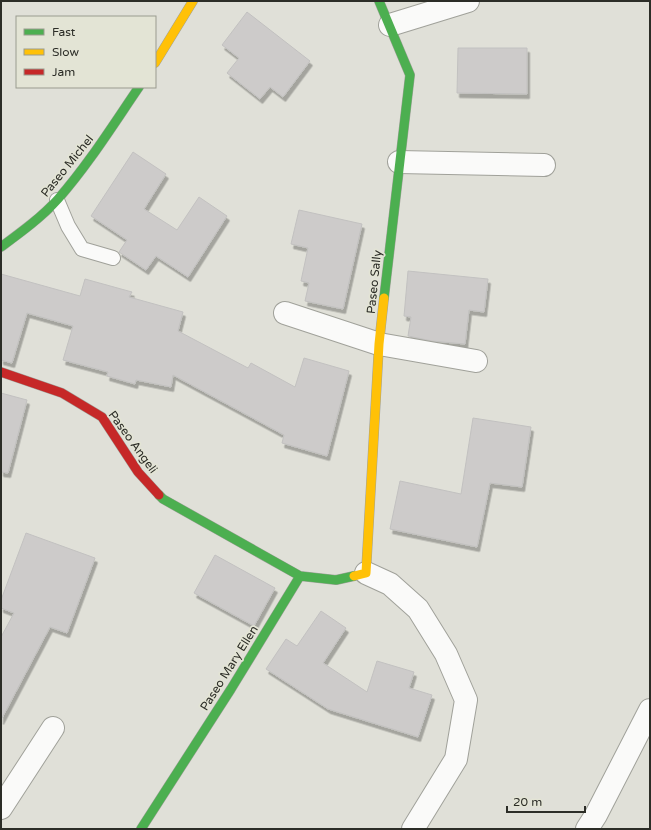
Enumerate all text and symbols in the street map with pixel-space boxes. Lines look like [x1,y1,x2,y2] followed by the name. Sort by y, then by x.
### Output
[16,16,156,88] legend
[52,25,76,39] text: Fast
[52,45,79,59] text: Slow
[52,65,75,79] text: Jam
[38,132,96,200] street label: Paseo Michel
[364,249,384,315] street label: Paseo Sally
[106,408,160,476] street label: Paseo Angeli
[197,623,261,713] street label: Paseo Mary Ellen
[507,788,585,814] scale bar
[513,795,542,809] text: 20 m

